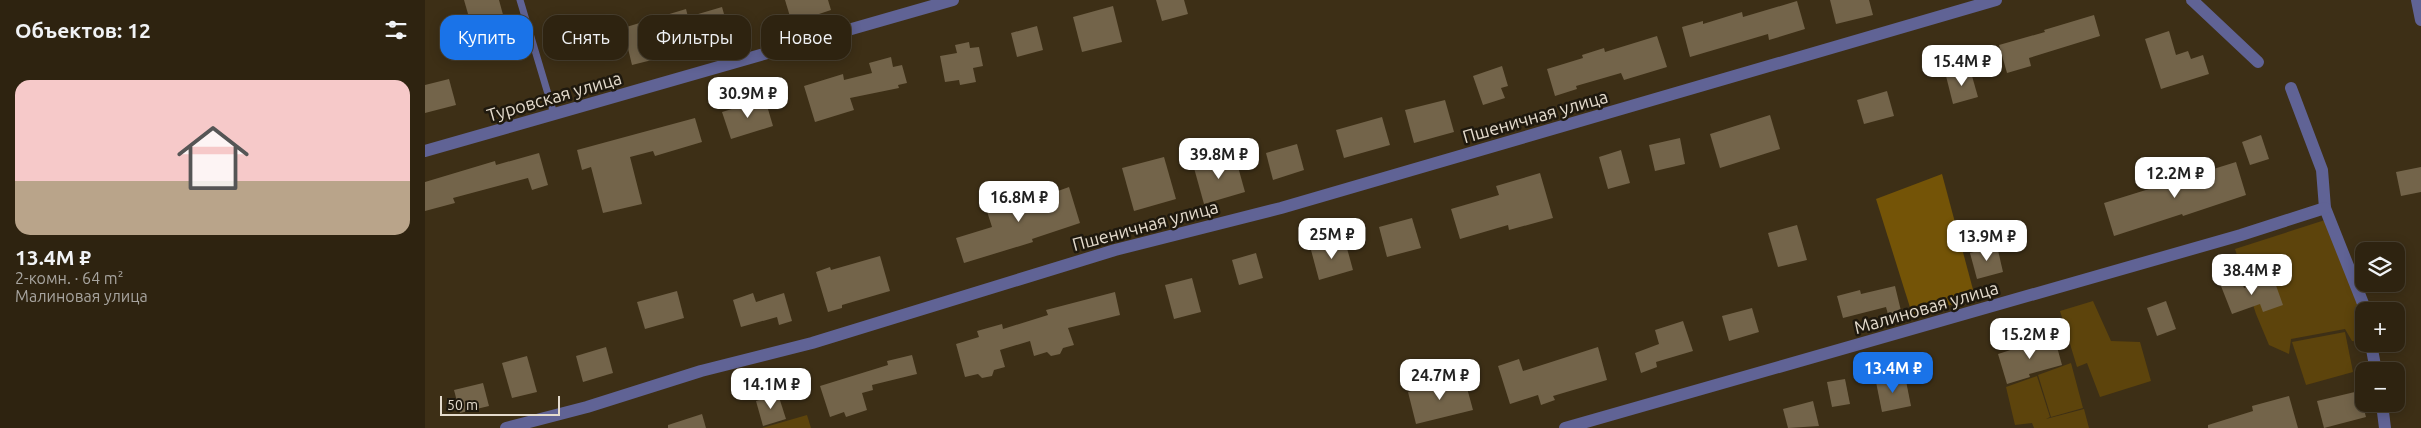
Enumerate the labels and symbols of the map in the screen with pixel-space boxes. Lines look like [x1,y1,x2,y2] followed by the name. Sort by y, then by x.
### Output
[1916,44,2008,87] pin: 15.4M ₽
[484,67,624,125] street label: Туровская улица
[702,76,794,119] pin: 30.9M ₽
[1460,86,1610,146] street label: Пшеничная улица
[1173,138,1265,180] pin: 39.8M ₽
[2129,156,2221,199] pin: 12.2M ₽
[973,180,1065,223] pin: 16.8M ₽
[1070,196,1220,254] street label: Пшеничная улица
[1297,218,1367,260] pin: 25M ₽
[1941,220,2033,262] pin: 13.9M ₽
[2206,254,2298,296] pin: 38.4M ₽
[1851,277,2001,337] street label: Малиновая улица
[1984,318,2076,360] pin: 15.2M ₽
[1847,352,1939,394] pin: 13.4M ₽
[1394,358,1486,401] pin: 24.7M ₽
[725,368,817,410] pin: 14.1M ₽
[440,393,560,416] scale bar

